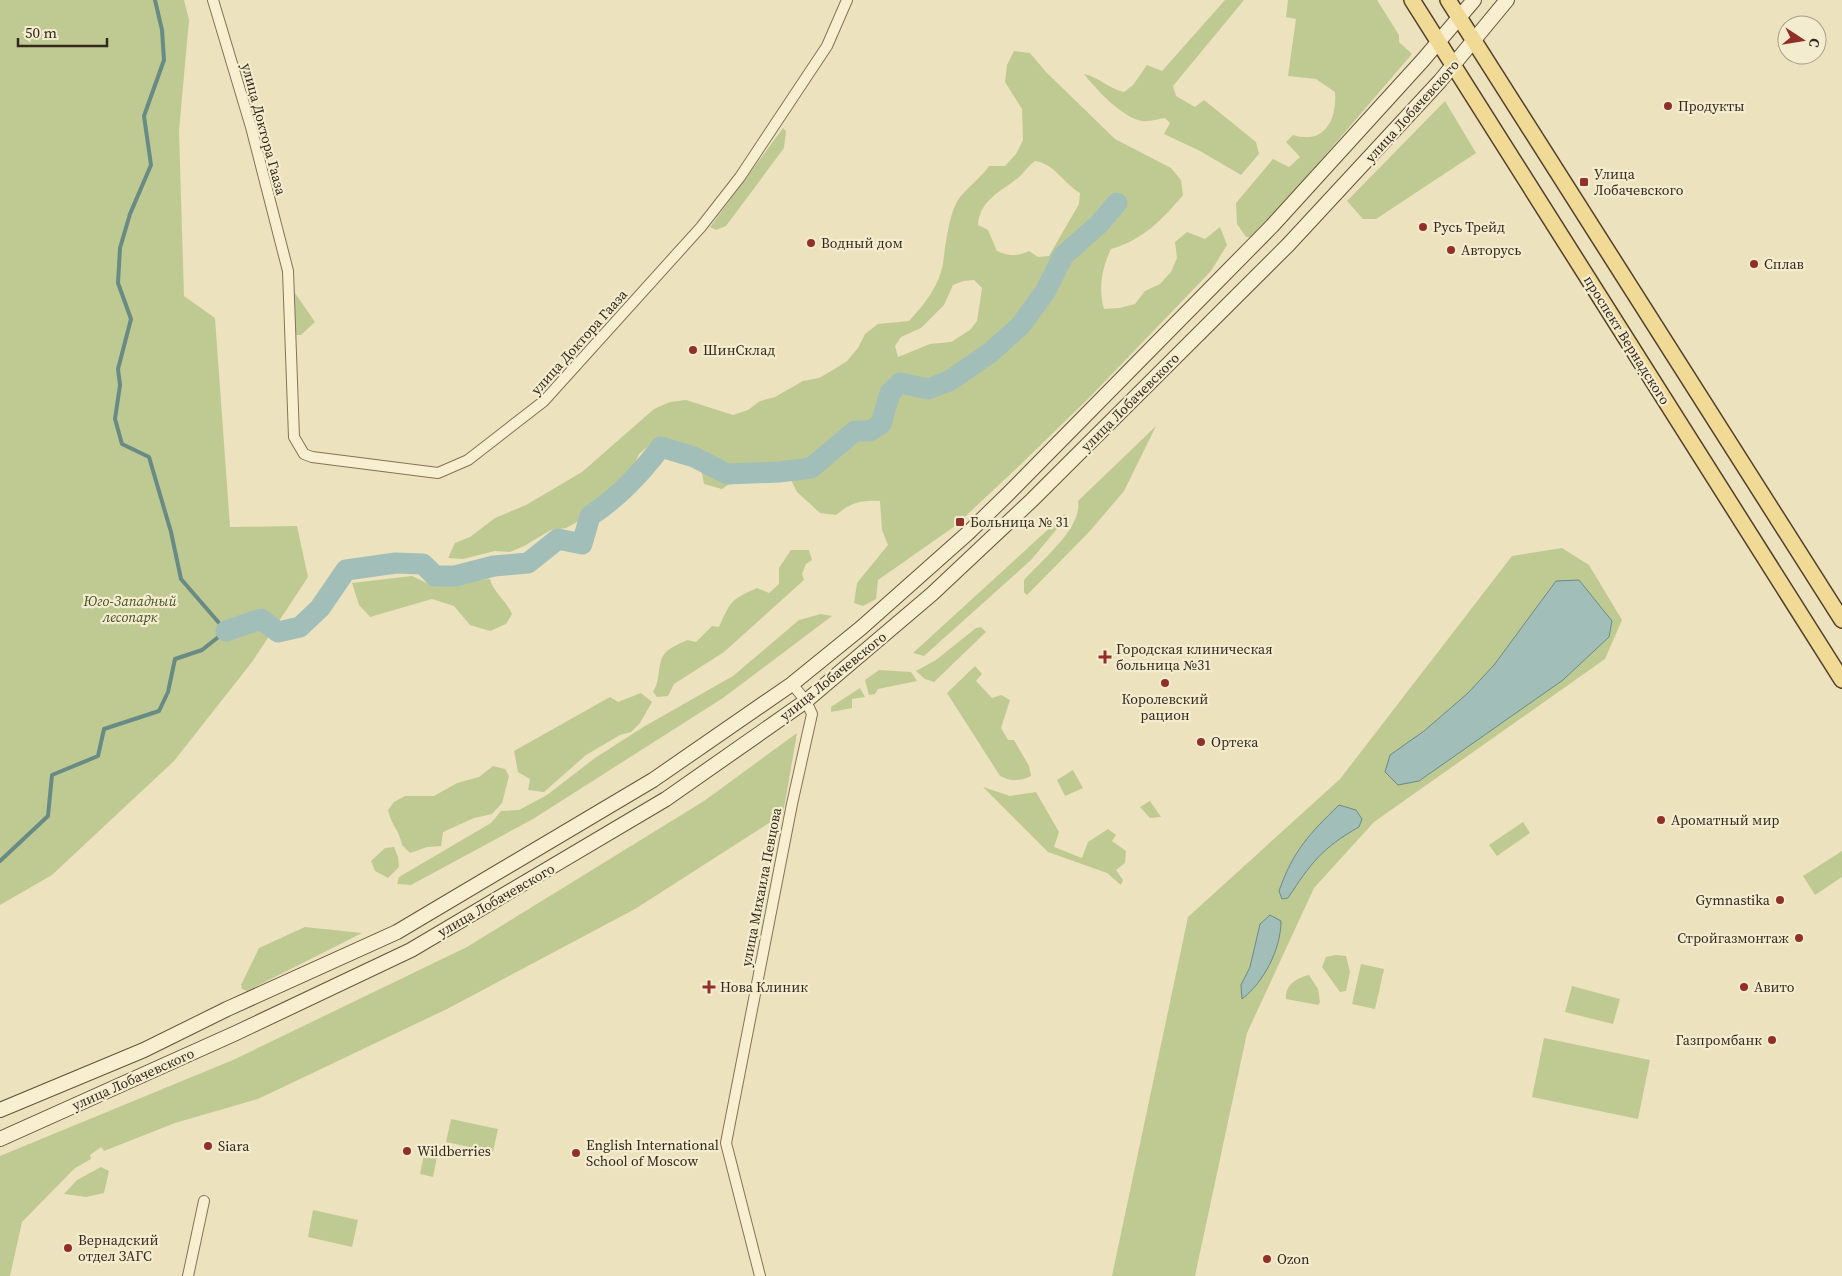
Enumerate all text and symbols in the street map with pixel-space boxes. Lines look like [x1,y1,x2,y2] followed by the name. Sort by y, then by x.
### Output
[18,15,106,47] scale bar
[1777,15,1827,65] north arrow
[25,22,57,43] text: 50 m
[1804,36,1825,49] text: С
[1360,55,1464,167] street label: улица Лобачевского
[237,61,291,198] street label: улица Доктора Гааза
[1678,96,1745,116] place label: Продукты
[1662,100,1674,112] marker: Продукты
[1594,164,1684,200] place label: Улица Лобачевского
[1578,176,1590,188] marker: Улица Лобачевского
[1433,217,1505,237] place label: Русь Трейд
[1417,221,1429,233] marker: Русь Трейд
[821,233,903,253] place label: Водный дом
[805,237,817,249] marker: Водный дом
[1461,240,1521,260] place label: Авторусь
[1445,244,1457,256] marker: Авторусь
[1764,254,1804,274] place label: Сплав
[1748,258,1760,270] marker: Сплав
[1579,271,1675,409] street label: проспект Вернадского
[526,284,632,399] street label: улица Доктора Гааза
[703,340,775,360] place label: ШинСклад
[687,344,699,356] marker: ШинСклад
[1076,348,1184,456] street label: улица Лобачевского
[970,512,1070,532] place label: Больница № 31
[954,516,966,528] marker: Больница № 31
[83,591,176,627] park label: Юго-Западный лесопарк
[775,627,891,725] street label: улица Лобачевского
[1116,639,1273,675] place label: Городская клиническая больница №31
[1098,650,1112,664] marker: Городская клиническая больница №31
[1159,677,1171,689] marker: Королевский рацион
[1122,689,1208,725] place label: Королевский рацион
[1211,732,1259,752] place label: Ортека
[1195,736,1207,748] marker: Ортека
[736,805,786,968] street label: улица Михаила Певцова
[1671,810,1779,830] place label: Ароматный мир
[1655,814,1667,826] marker: Ароматный мир
[434,858,558,942] street label: улица Лобачевского
[1695,890,1771,910] place label: Gymnastika
[1774,894,1786,906] marker: Gymnastika
[1677,928,1789,948] place label: Стройгазмонтаж
[1793,932,1805,944] marker: Стройгазмонтаж
[720,977,808,997] place label: Нова Клиник
[1754,977,1795,997] place label: Авито
[702,980,716,994] marker: Нова Клиник
[1738,981,1750,993] marker: Авито
[1676,1030,1762,1050] place label: Газпромбанк
[1766,1034,1778,1046] marker: Газпромбанк
[69,1043,198,1115] street label: улица Лобачевского
[586,1135,719,1171] place label: English International School of Moscow
[218,1136,250,1156] place label: Siara
[202,1140,214,1152] marker: Siara
[417,1141,491,1161] place label: Wildberries
[401,1145,413,1157] marker: Wildberries
[570,1147,582,1159] marker: English International School of Moscow
[78,1230,159,1266] place label: Вернадский отдел ЗАГС
[62,1242,74,1254] marker: Вернадский отдел ЗАГС
[1277,1249,1310,1269] place label: Ozon
[1261,1253,1273,1265] marker: Ozon

